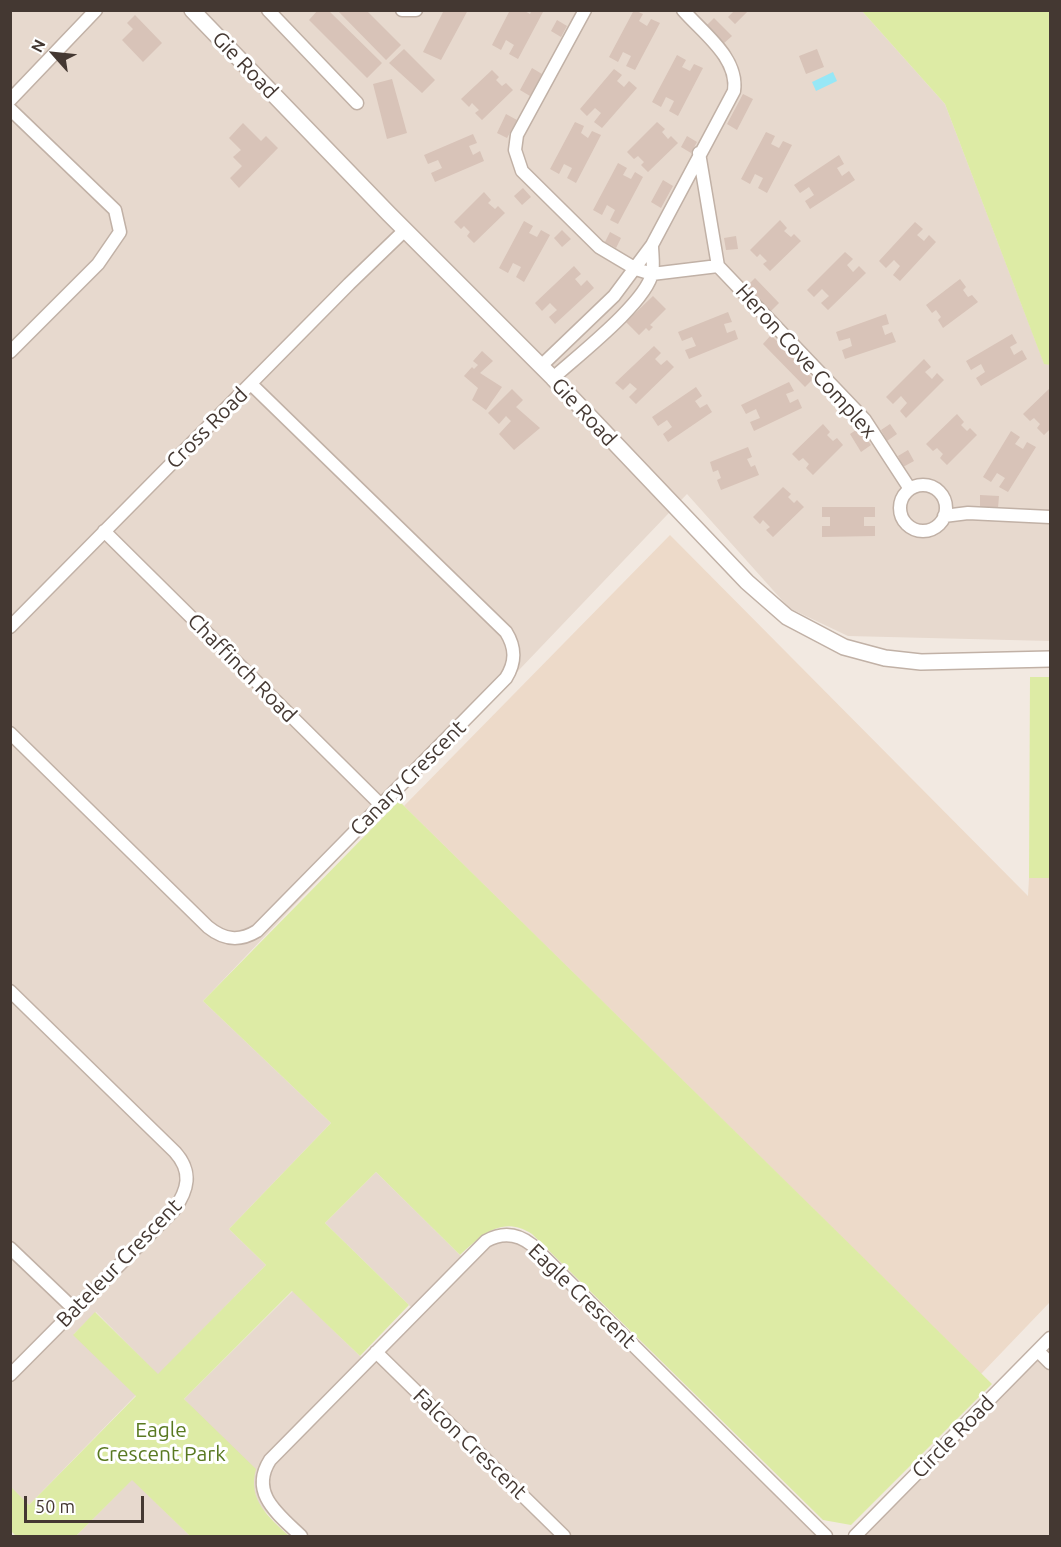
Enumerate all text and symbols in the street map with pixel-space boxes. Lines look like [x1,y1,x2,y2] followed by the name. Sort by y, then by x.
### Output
[24,24,84,84] north arrow
[207,26,283,104] street label: Gie Road
[27,36,49,55] text: N
[730,279,882,443] street label: Heron Cove Complex
[546,373,622,451] street label: Gie Road
[161,382,253,474] street label: Cross Road
[182,608,302,728] street label: Chaffinch Road
[345,715,471,841] street label: Canary Crescent
[51,1194,187,1332] street label: Bateleur Crescent
[523,1238,641,1354] street label: Eagle Crescent
[408,1383,532,1505] street label: Falcon Crescent
[907,1391,999,1483] street label: Circle Road
[96,1417,226,1467] park label: Eagle Crescent Park
[27,1484,147,1522] scale bar
[35,1496,75,1516] text: 50 m

